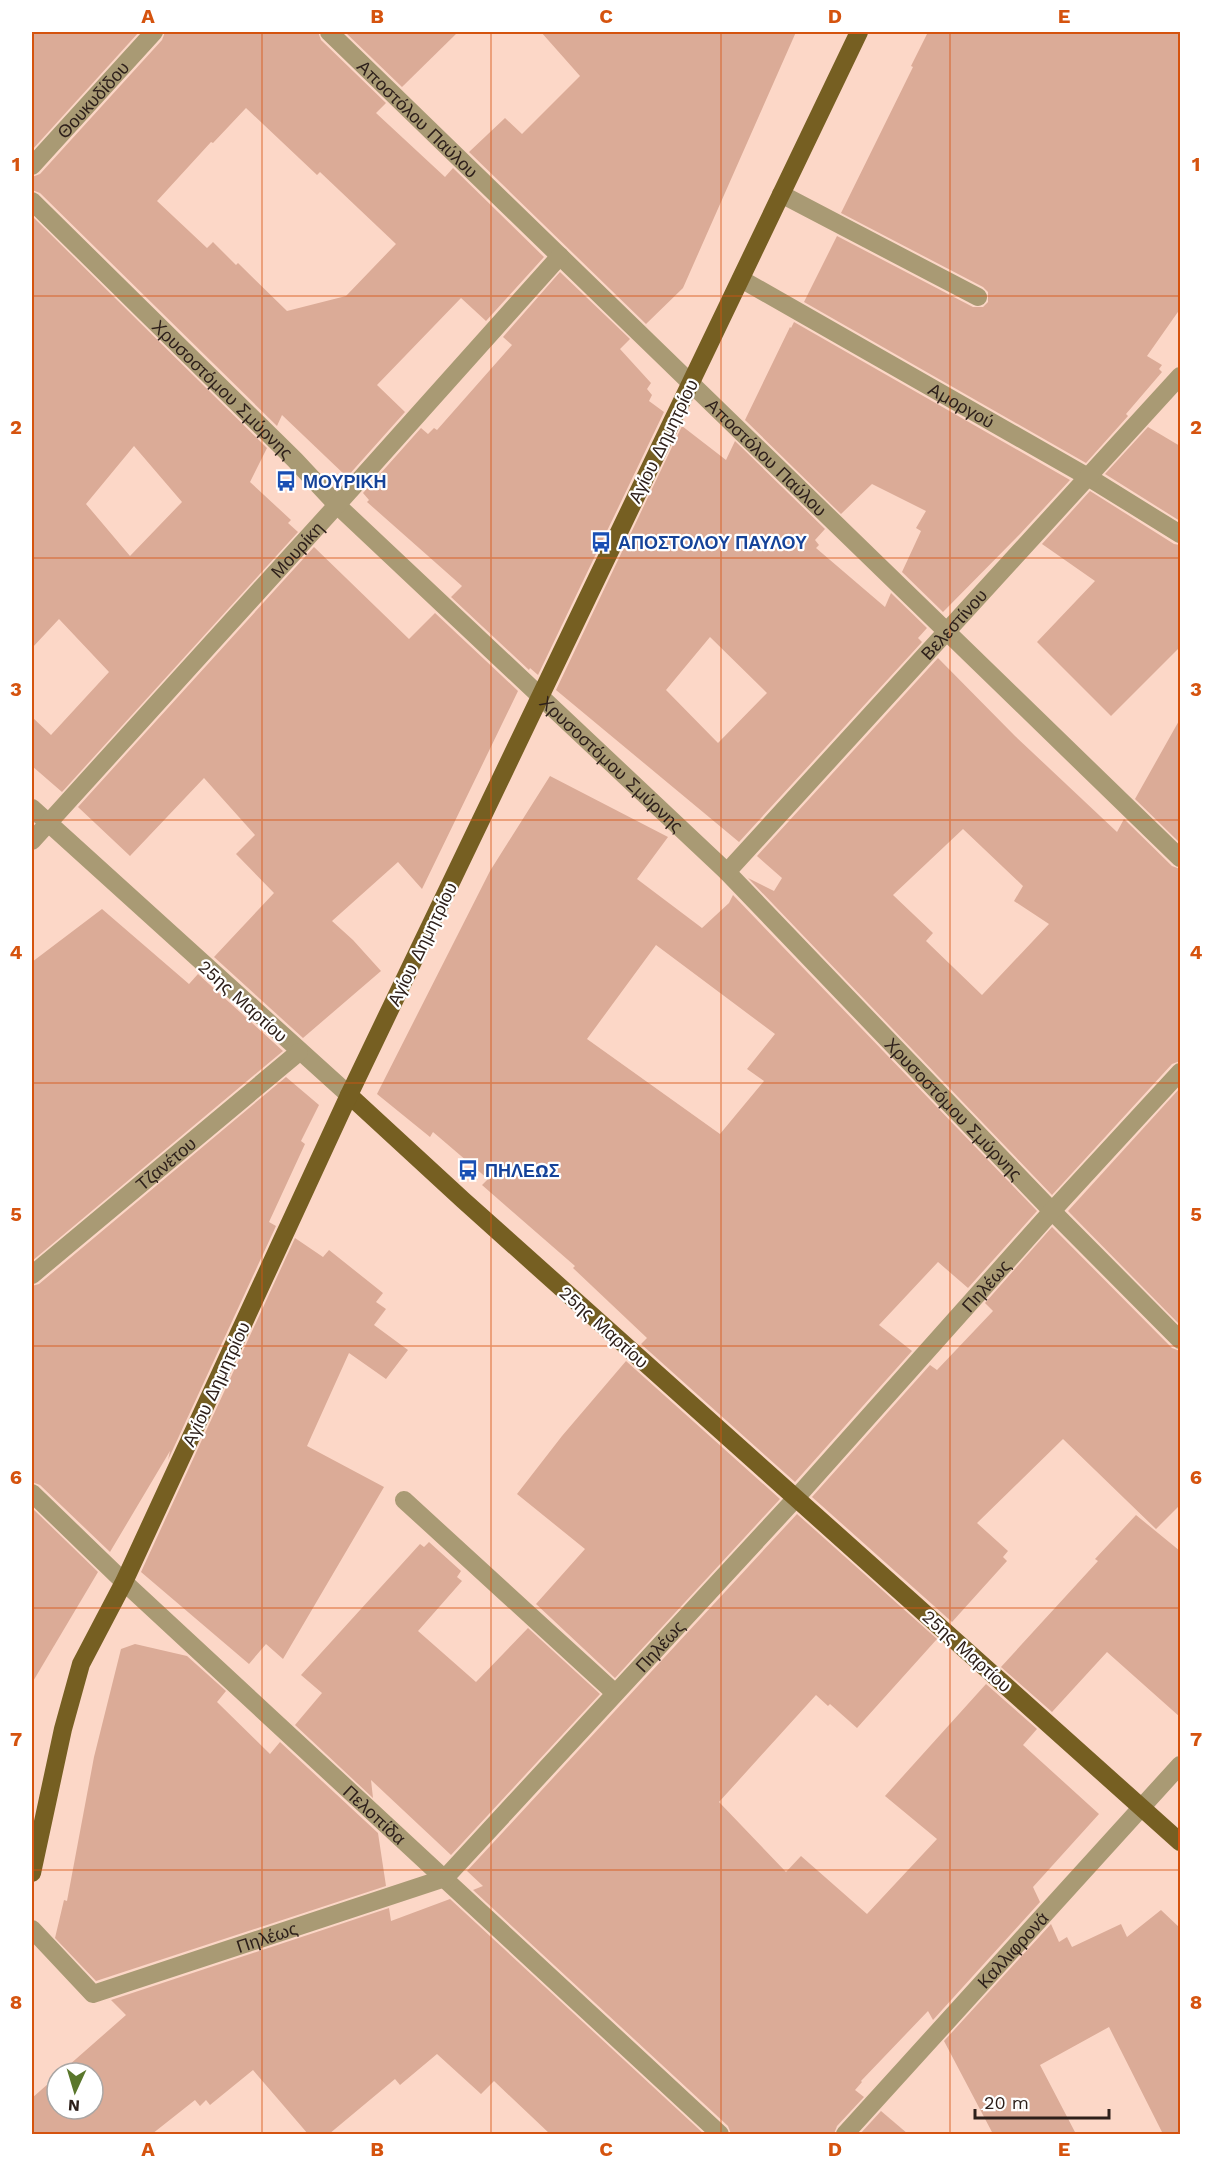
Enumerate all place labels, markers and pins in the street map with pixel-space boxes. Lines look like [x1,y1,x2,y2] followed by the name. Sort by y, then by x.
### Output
[274,469,298,493] bus stop icon: ΜΟΥΡΙΚΗ
[303,471,387,492] place label: ΜΟΥΡΙΚΗ
[589,530,613,554] bus stop icon: ΑΠΟΣΤΟΛΟΥ ΠΑΥΛΟΥ
[618,532,807,553] place label: ΑΠΟΣΤΟΛΟΥ ΠΑΥΛΟΥ
[456,1158,480,1182] bus stop icon: ΠΗΛΕΩΣ
[485,1160,560,1181] place label: ΠΗΛΕΩΣ

